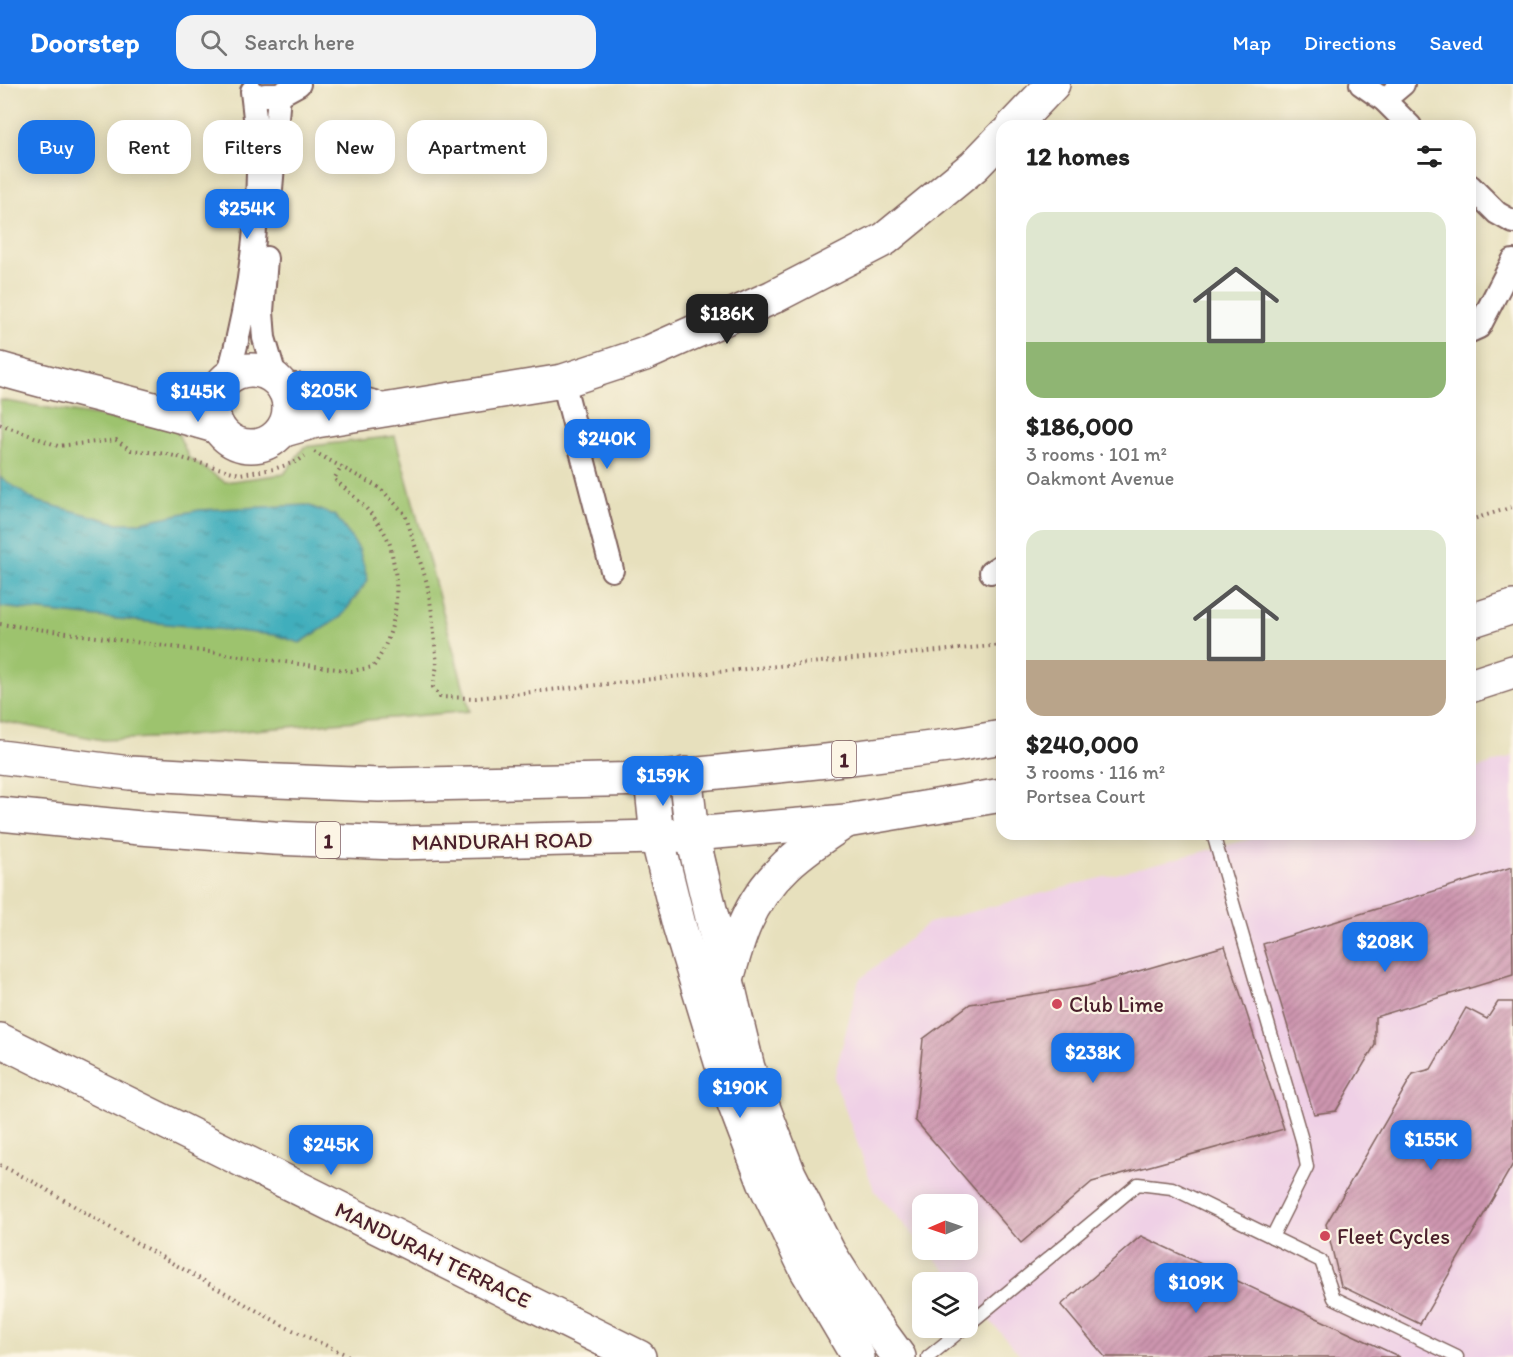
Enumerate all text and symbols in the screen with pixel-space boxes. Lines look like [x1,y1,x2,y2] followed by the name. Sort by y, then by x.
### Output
[176,15,596,69] search box
[30,25,140,59] text: Doorstep
[197,26,230,59] icon: search
[245,29,355,56] text: Search here
[1233,30,1271,55] text: Map
[1304,30,1396,55] text: Directions
[1429,30,1483,55] text: Saved
[18,120,95,174] chip: Buy
[107,120,191,174] chip: Rent
[203,120,303,174] chip: Filters
[315,120,395,174] chip: New
[407,120,547,174] chip: Apartment
[1026,140,1130,172] text: 12 homes
[1413,140,1446,173] icon: filters
[205,189,289,240] pin: $254K
[219,196,275,220] text: $254K
[1182,251,1290,359] icon: home
[685,294,769,345] pin: $186K
[700,301,754,325] text: $186K
[287,371,371,422] pin: $205K
[156,372,240,423] pin: $145K
[301,378,357,402] text: $205K
[171,379,225,403] text: $145K
[1026,410,1133,442] text: $186,000
[565,419,649,470] pin: $240K
[578,426,636,450] text: $240K
[1026,442,1167,466] text: 3 rooms · 101 m²
[1026,466,1174,490] text: Oakmont Avenue
[1182,569,1290,677] icon: home
[1026,728,1139,760] text: $240,000
[832,741,856,777] road number: 1
[621,756,705,807] pin: $159K
[1026,760,1165,784] text: 3 rooms · 116 m²
[636,763,690,787] text: $159K
[1026,784,1145,808] text: Portsea Court
[316,822,340,858] road number: 1
[411,826,593,856] street label: MANDURAH ROAD
[1343,922,1427,973] pin: $208K
[1357,929,1413,953] text: $208K
[1069,991,1164,1018] place label: Club Lime
[1050,997,1064,1011] marker: Club Lime
[1051,1033,1135,1084] pin: $238K
[1065,1040,1121,1064] text: $238K
[698,1068,782,1119] pin: $190K
[713,1075,767,1099] text: $190K
[1389,1120,1473,1171] pin: $155K
[289,1125,373,1176] pin: $245K
[1404,1127,1458,1151] text: $155K
[303,1132,359,1156] text: $245K
[912,1194,978,1260] north arrow
[912,1194,978,1338] map controls
[331,1196,535,1314] street label: MANDURAH TERRACE
[1337,1223,1450,1250] place label: Fleet Cycles
[1318,1229,1332,1243] marker: Fleet Cycles
[1154,1263,1238,1314] pin: $109K
[1169,1270,1223,1294] text: $109K
[912,1272,978,1338] button: layers

